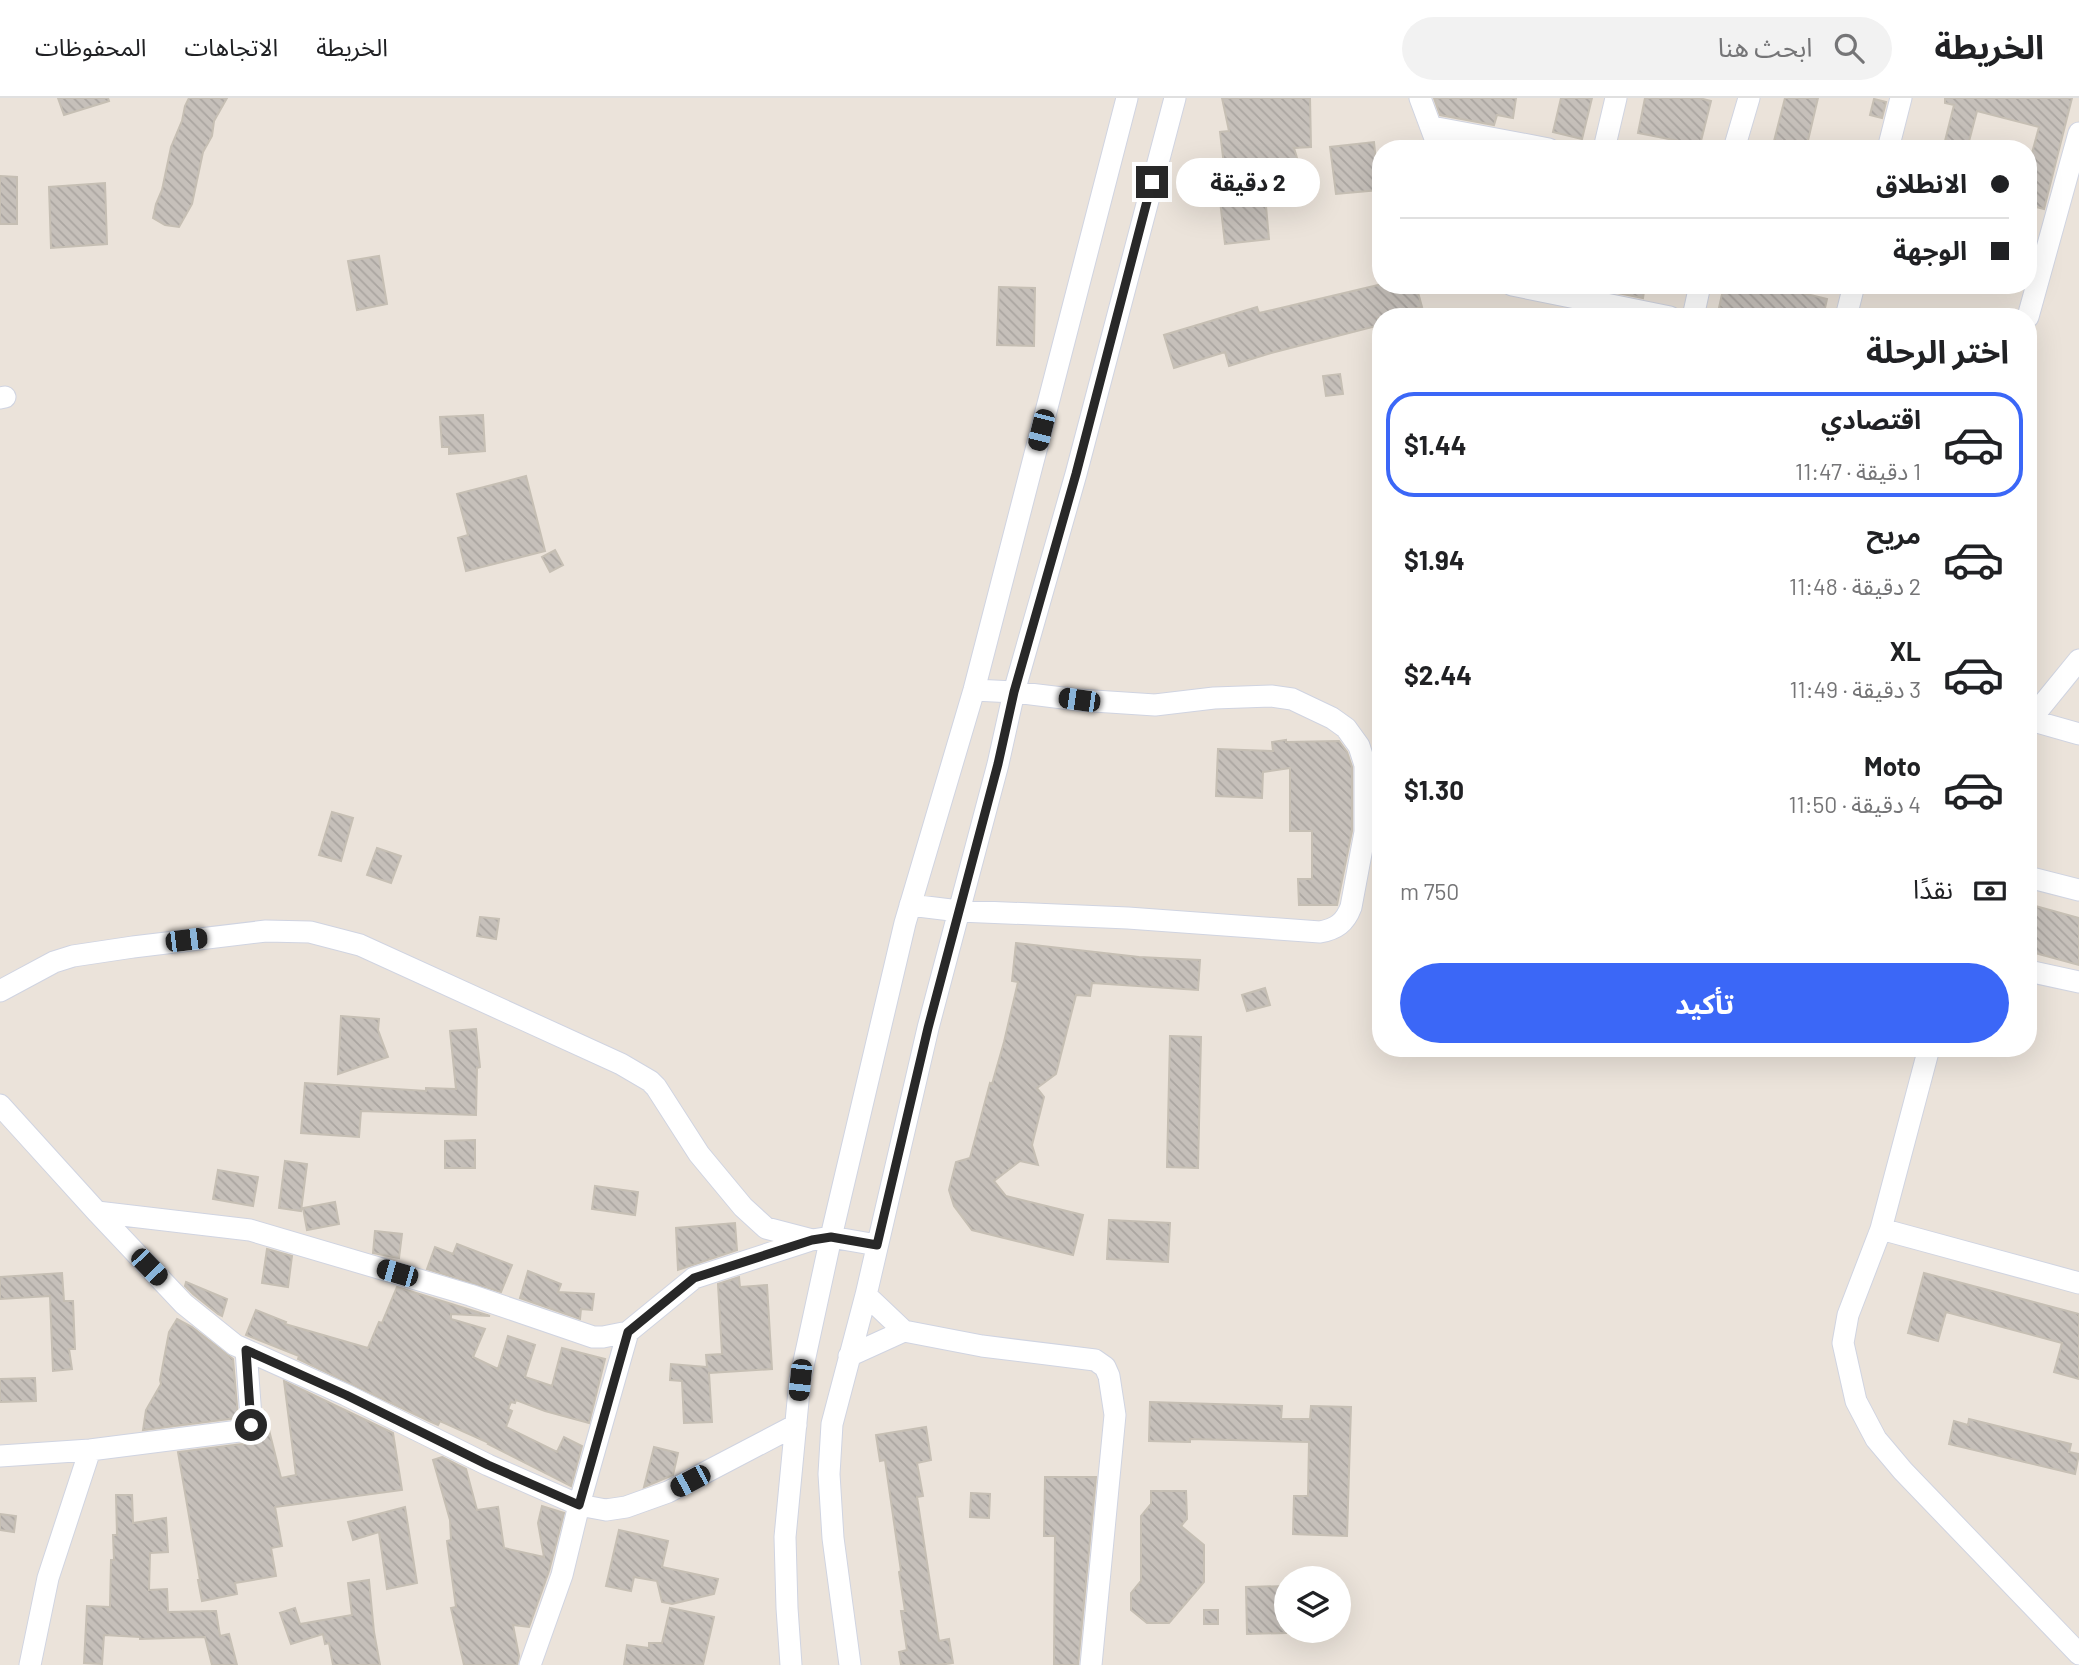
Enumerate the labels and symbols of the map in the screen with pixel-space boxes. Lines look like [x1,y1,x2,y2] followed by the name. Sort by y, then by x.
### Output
[1176,158,1320,206] callout: 2 دقيقة
[1136,166,1168,198] route end
[1026,407,1057,453] car
[1057,687,1102,713] car
[164,927,209,953] car
[127,1245,172,1289] car
[374,1257,421,1289] car
[788,1358,813,1402] car
[235,1409,267,1441] route start
[667,1462,714,1500] car

